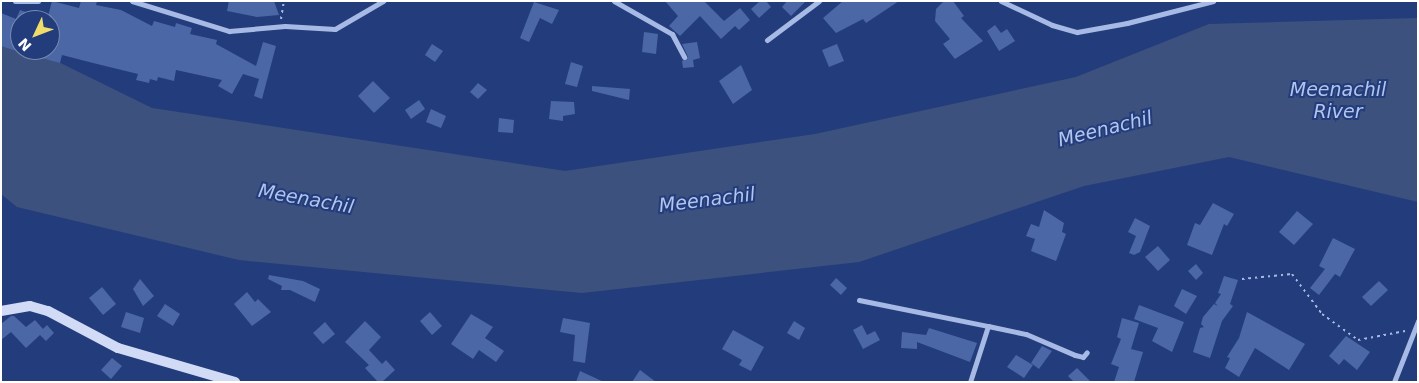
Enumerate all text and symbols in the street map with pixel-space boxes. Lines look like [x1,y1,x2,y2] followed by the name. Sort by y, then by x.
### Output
[10,10,60,60] north arrow
[15,35,35,54] text: N
[1290,79,1386,123] water label: Meenachil River
[1055,106,1155,152] water label: Meenachil
[257,179,355,219] water label: Meenachil
[658,183,756,217] water label: Meenachil

